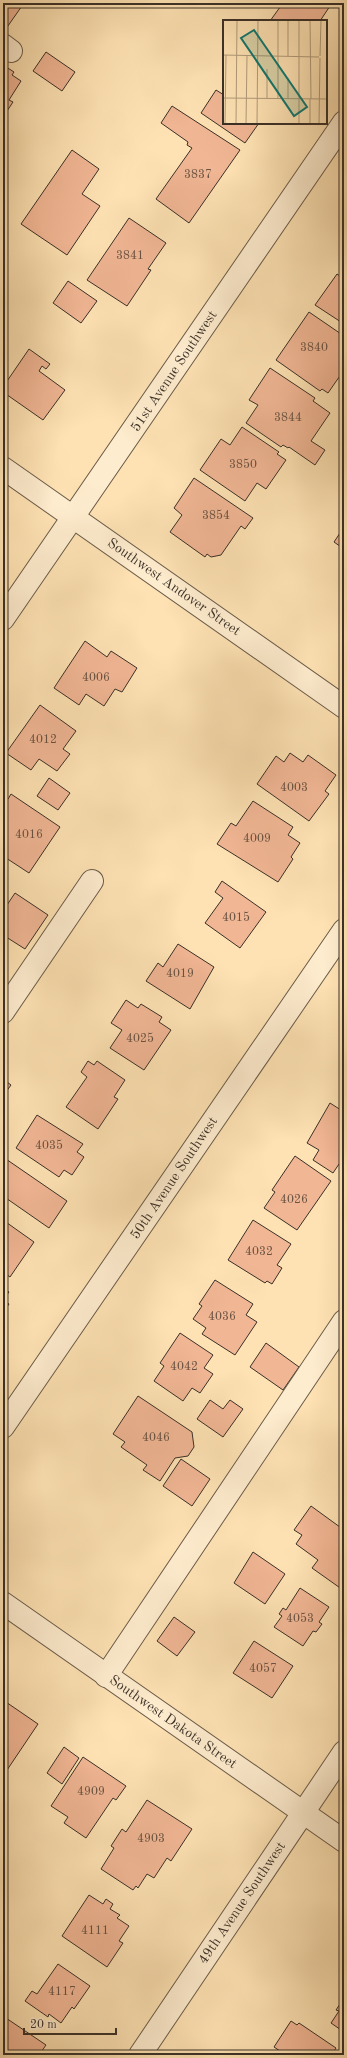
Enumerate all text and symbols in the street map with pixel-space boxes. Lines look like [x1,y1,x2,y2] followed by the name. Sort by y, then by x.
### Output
[223,20,327,124] inset map
[184,169,212,181] house number: 3837
[116,250,144,262] house number: 3841
[128,308,220,434] street label: 51st Avenue Southwest
[300,342,328,354] house number: 3840
[274,412,302,424] house number: 3844
[229,458,257,471] house number: 3850
[202,509,230,522] house number: 3854
[105,536,243,638] street label: Southwest Andover Street
[82,672,110,684] house number: 4006
[29,734,57,746] house number: 4012
[280,782,308,794] house number: 4003
[15,829,43,841] house number: 4016
[243,833,271,845] house number: 4009
[222,911,250,924] house number: 4015
[166,968,194,980] house number: 4019
[126,1032,154,1045] house number: 4025
[128,1114,220,1242] street label: 50th Avenue Southwest
[35,1139,63,1152] house number: 4035
[280,1194,308,1206] house number: 4026
[245,1246,273,1258] house number: 4032
[208,1311,236,1323] house number: 4036
[170,1361,198,1373] house number: 4042
[142,1432,170,1444] house number: 4046
[286,1612,314,1625] house number: 4053
[249,1662,277,1675] house number: 4057
[107,1673,239,1771] street label: Southwest Dakota Street
[77,1786,105,1798] house number: 4909
[137,1833,165,1845] house number: 4903
[196,1839,288,1967] street label: 49th Avenue Southwest
[81,1925,109,1937] house number: 4111
[48,1986,76,1998] house number: 4117
[24,2010,116,2036] scale bar
[30,2019,57,2031] text: 20 m

